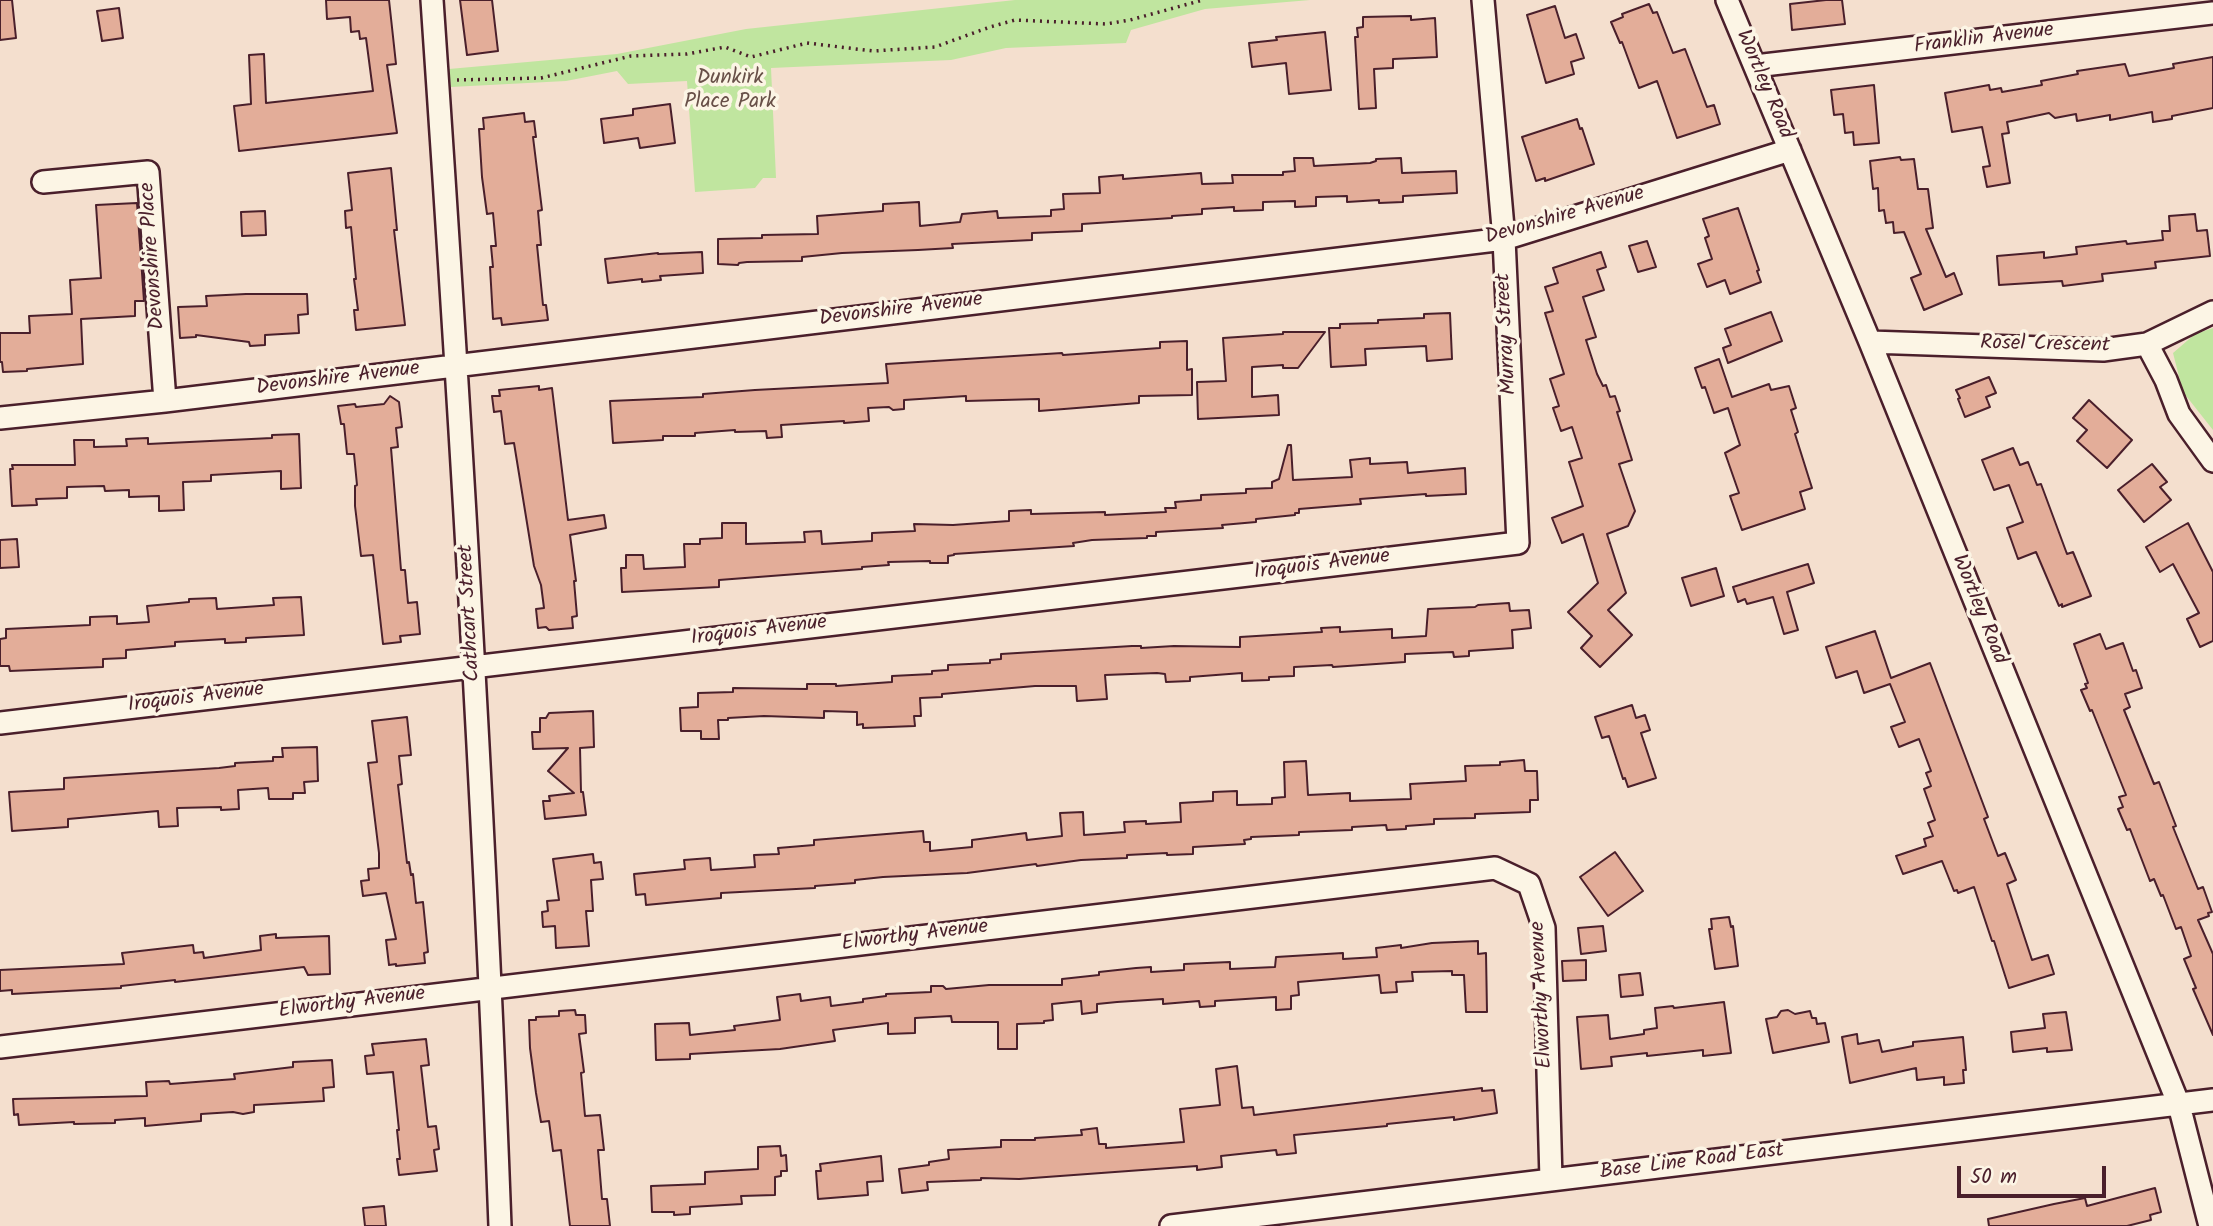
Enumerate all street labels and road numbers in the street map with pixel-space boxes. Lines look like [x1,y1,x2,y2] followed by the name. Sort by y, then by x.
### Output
[1913,19,2055,61] street label: Franklin Avenue
[1729,27,1797,143] street label: Wortley Road
[136,181,172,331] street label: Devonshire Place
[1483,182,1647,252] street label: Devonshire Avenue
[1492,272,1524,396] street label: Murray Street
[818,288,984,334] street label: Devonshire Avenue
[1980,332,2110,360] street label: Rosel Crescent
[255,357,421,403] street label: Devonshire Avenue
[455,544,487,682] street label: Cathcart Street
[1253,545,1391,587] street label: Iroquois Avenue
[1945,552,2011,668] street label: Wortley Road
[690,611,828,653] street label: Iroquois Avenue
[127,678,265,720] street label: Iroquois Avenue
[840,916,990,958] street label: Elworthy Avenue
[1527,921,1559,1069] street label: Elworthy Avenue
[277,983,427,1025] street label: Elworthy Avenue
[1599,1139,1785,1187] street label: Base Line Road East

